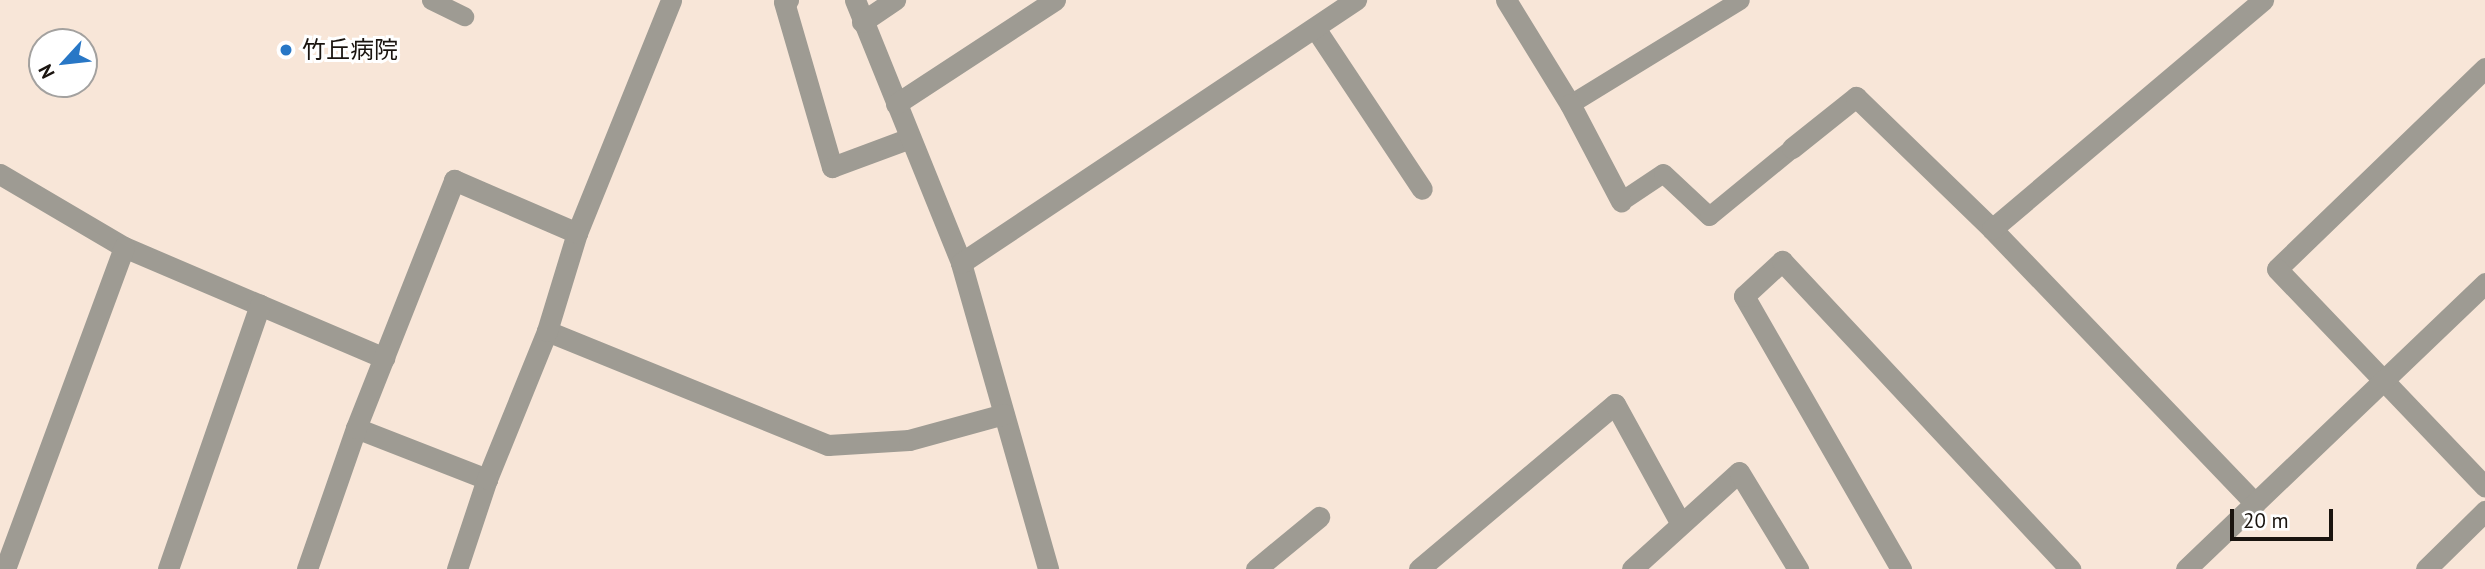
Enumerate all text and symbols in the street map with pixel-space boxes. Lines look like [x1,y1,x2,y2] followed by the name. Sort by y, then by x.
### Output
[28,28,98,98] north arrow
[302,36,398,64] place label: 竹丘病院
[276,40,296,60] marker: 竹丘病院
[33,61,60,83] text: N
[2233,496,2336,540] scale bar
[2243,507,2289,534] text: 20 m

